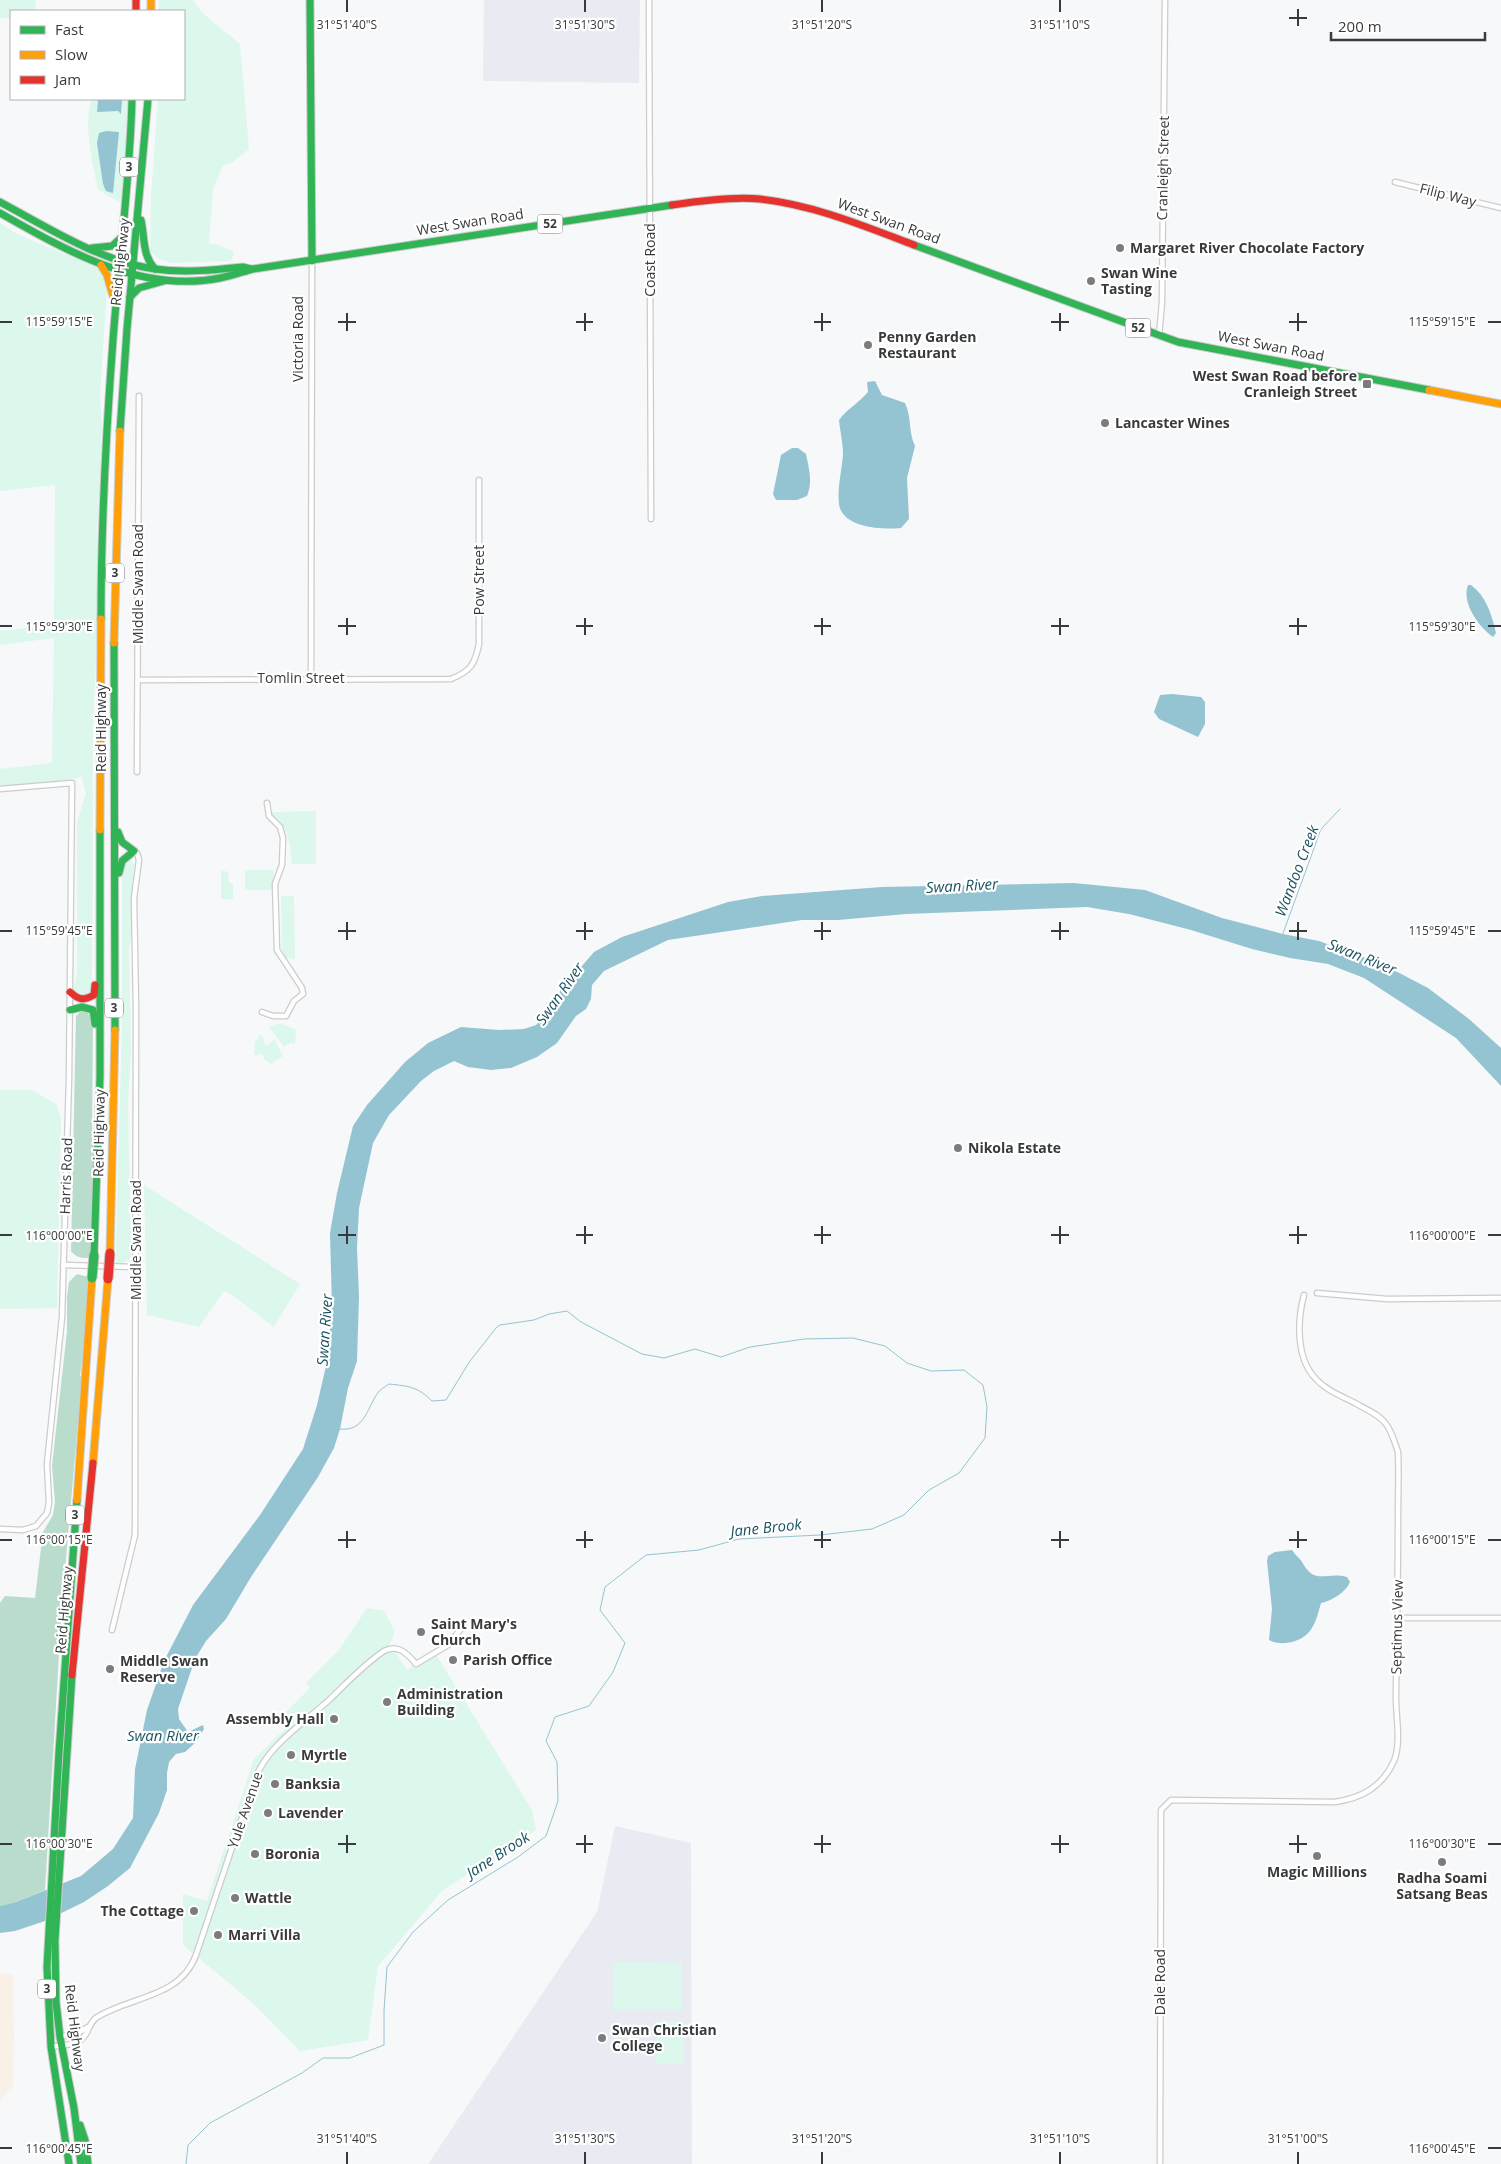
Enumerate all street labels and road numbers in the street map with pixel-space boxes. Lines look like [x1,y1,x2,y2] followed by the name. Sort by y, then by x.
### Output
[1152,115,1173,221] street label: Cranleigh Street
[120,158,138,176] road number: 3
[1418,178,1479,211] street label: Filip Way
[835,193,943,248] street label: West Swan Road
[415,204,525,239] street label: West Swan Road
[538,214,562,233] road number: 52
[105,216,134,307] street label: Reid Highway
[640,223,659,297] street label: Coast Road
[288,296,307,382] street label: Victoria Road
[1126,318,1150,338] road number: 52
[1216,326,1326,365] street label: West Swan Road
[128,524,147,644] street label: Middle Swan Road
[469,545,488,615] street label: Pow Street
[106,564,124,582] road number: 3
[257,668,345,687] street label: Tomlin Street
[91,683,110,772] street label: Reid Highway
[105,998,123,1018] road number: 3
[88,1088,109,1177] street label: Reid Highway
[55,1137,76,1215] street label: Harris Road
[126,1180,145,1300] street label: Middle Swan Road
[66,1506,84,1524] road number: 3
[50,1564,77,1655] street label: Reid Highway
[1386,1579,1407,1675] street label: Septimus View
[222,1769,267,1851] street label: Yule Avenue
[1150,1949,1169,2015] street label: Dale Road
[38,1980,56,1998] road number: 3
[61,1983,90,2074] street label: Reid Highway

